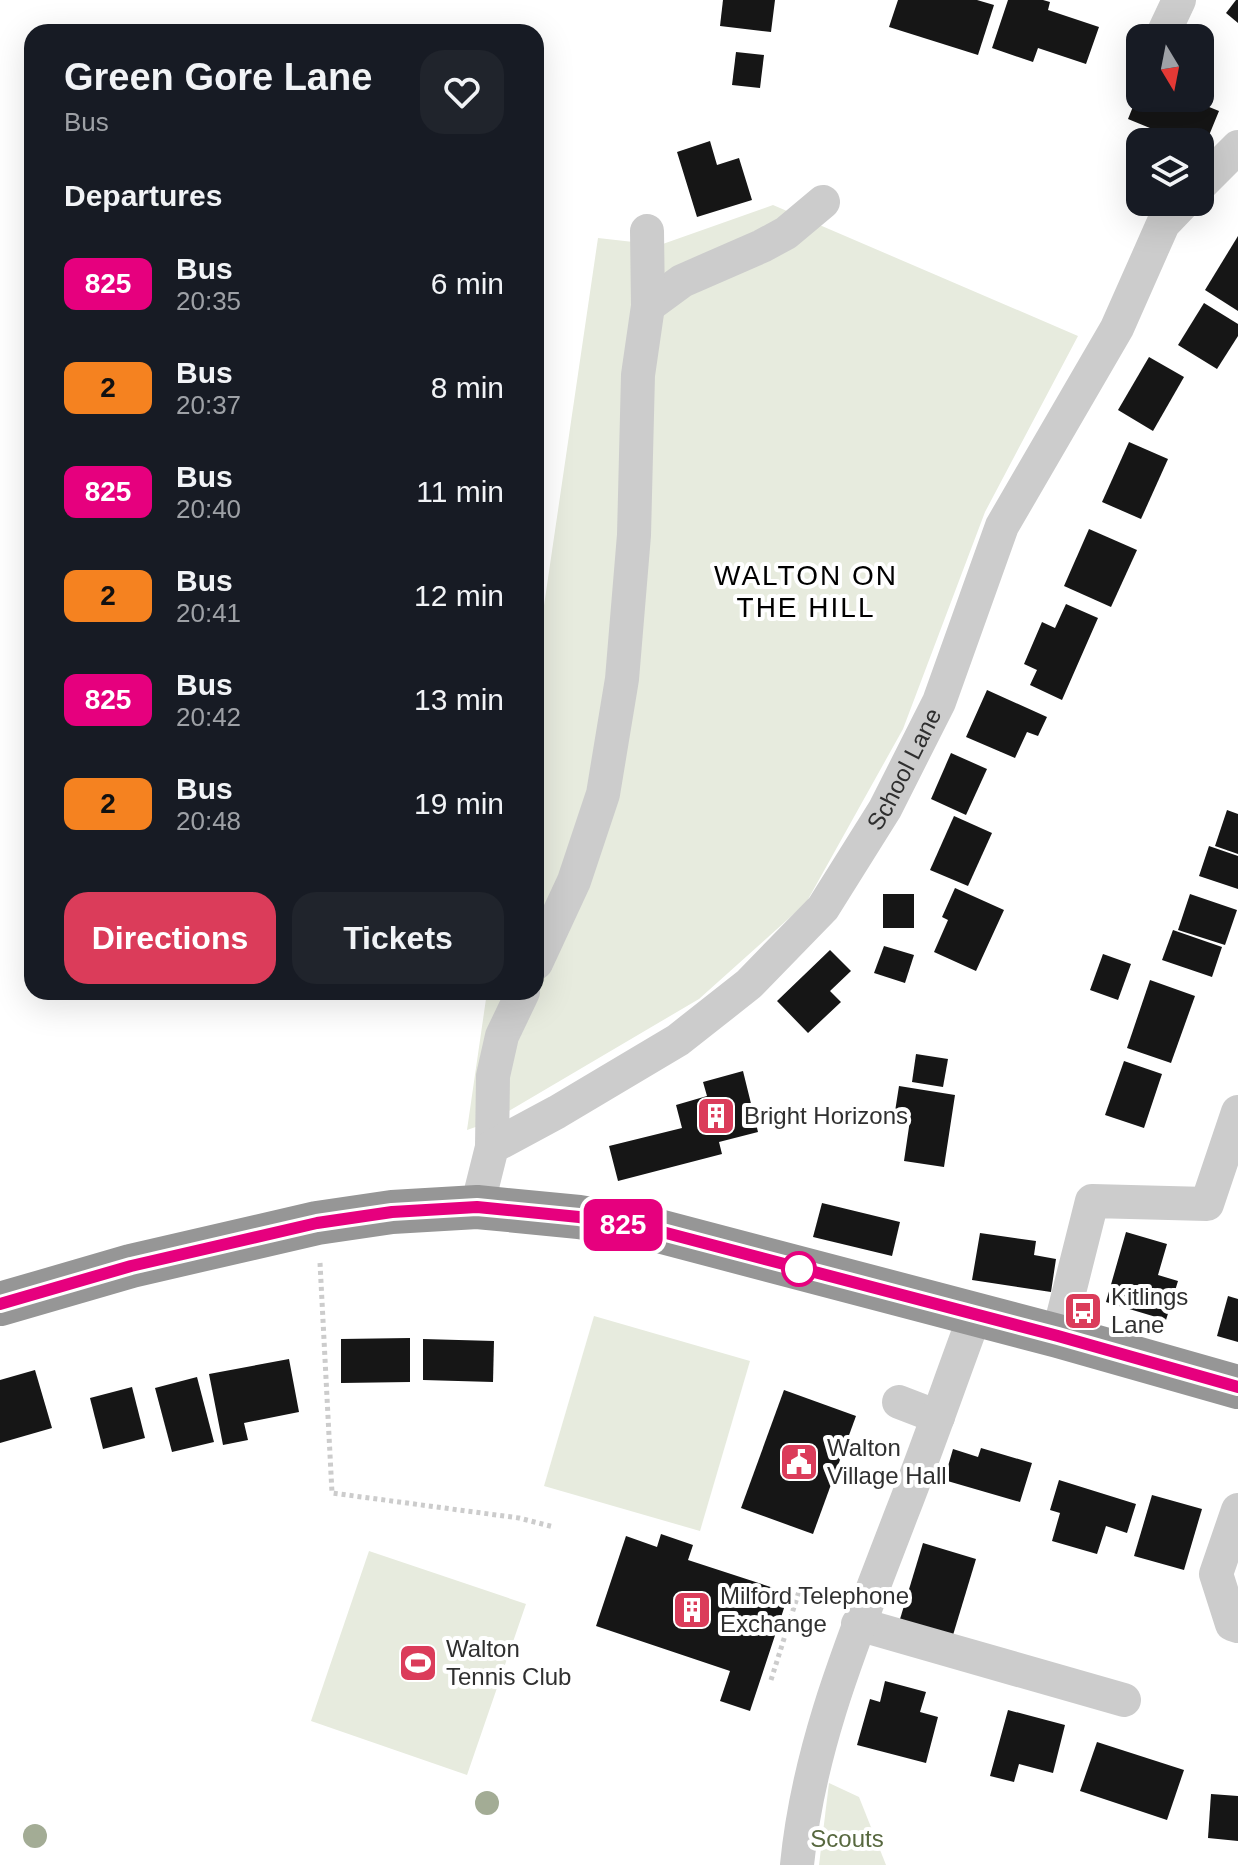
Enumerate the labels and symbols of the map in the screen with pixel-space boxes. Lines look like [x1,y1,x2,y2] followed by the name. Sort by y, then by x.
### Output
[1126,24,1214,112] north arrow
[714,560,898,623] district label: WALTON ON THE HILL
[861,704,947,835] street label: School Lane
[695,1095,737,1137] building icon: Bright Horizons
[744,1102,908,1129] place label: Bright Horizons
[577,1199,669,1251] line badge: 825
[782,1252,816,1286] unlabelled marker
[1111,1283,1188,1338] place label: Kitlings Lane
[1062,1290,1104,1332] bus stop icon: Kitlings Lane
[827,1434,947,1489] place label: Walton Village Hall
[778,1441,820,1483] public building icon: Walton Village Hall
[720,1582,909,1637] place label: Milford Telephone Exchange
[671,1589,713,1631] building icon: Milford Telephone Exchange
[446,1635,571,1690] place label: Walton Tennis Club
[397,1642,439,1684] sports icon: Walton Tennis Club
[810,1825,884,1852] park label: Scouts

